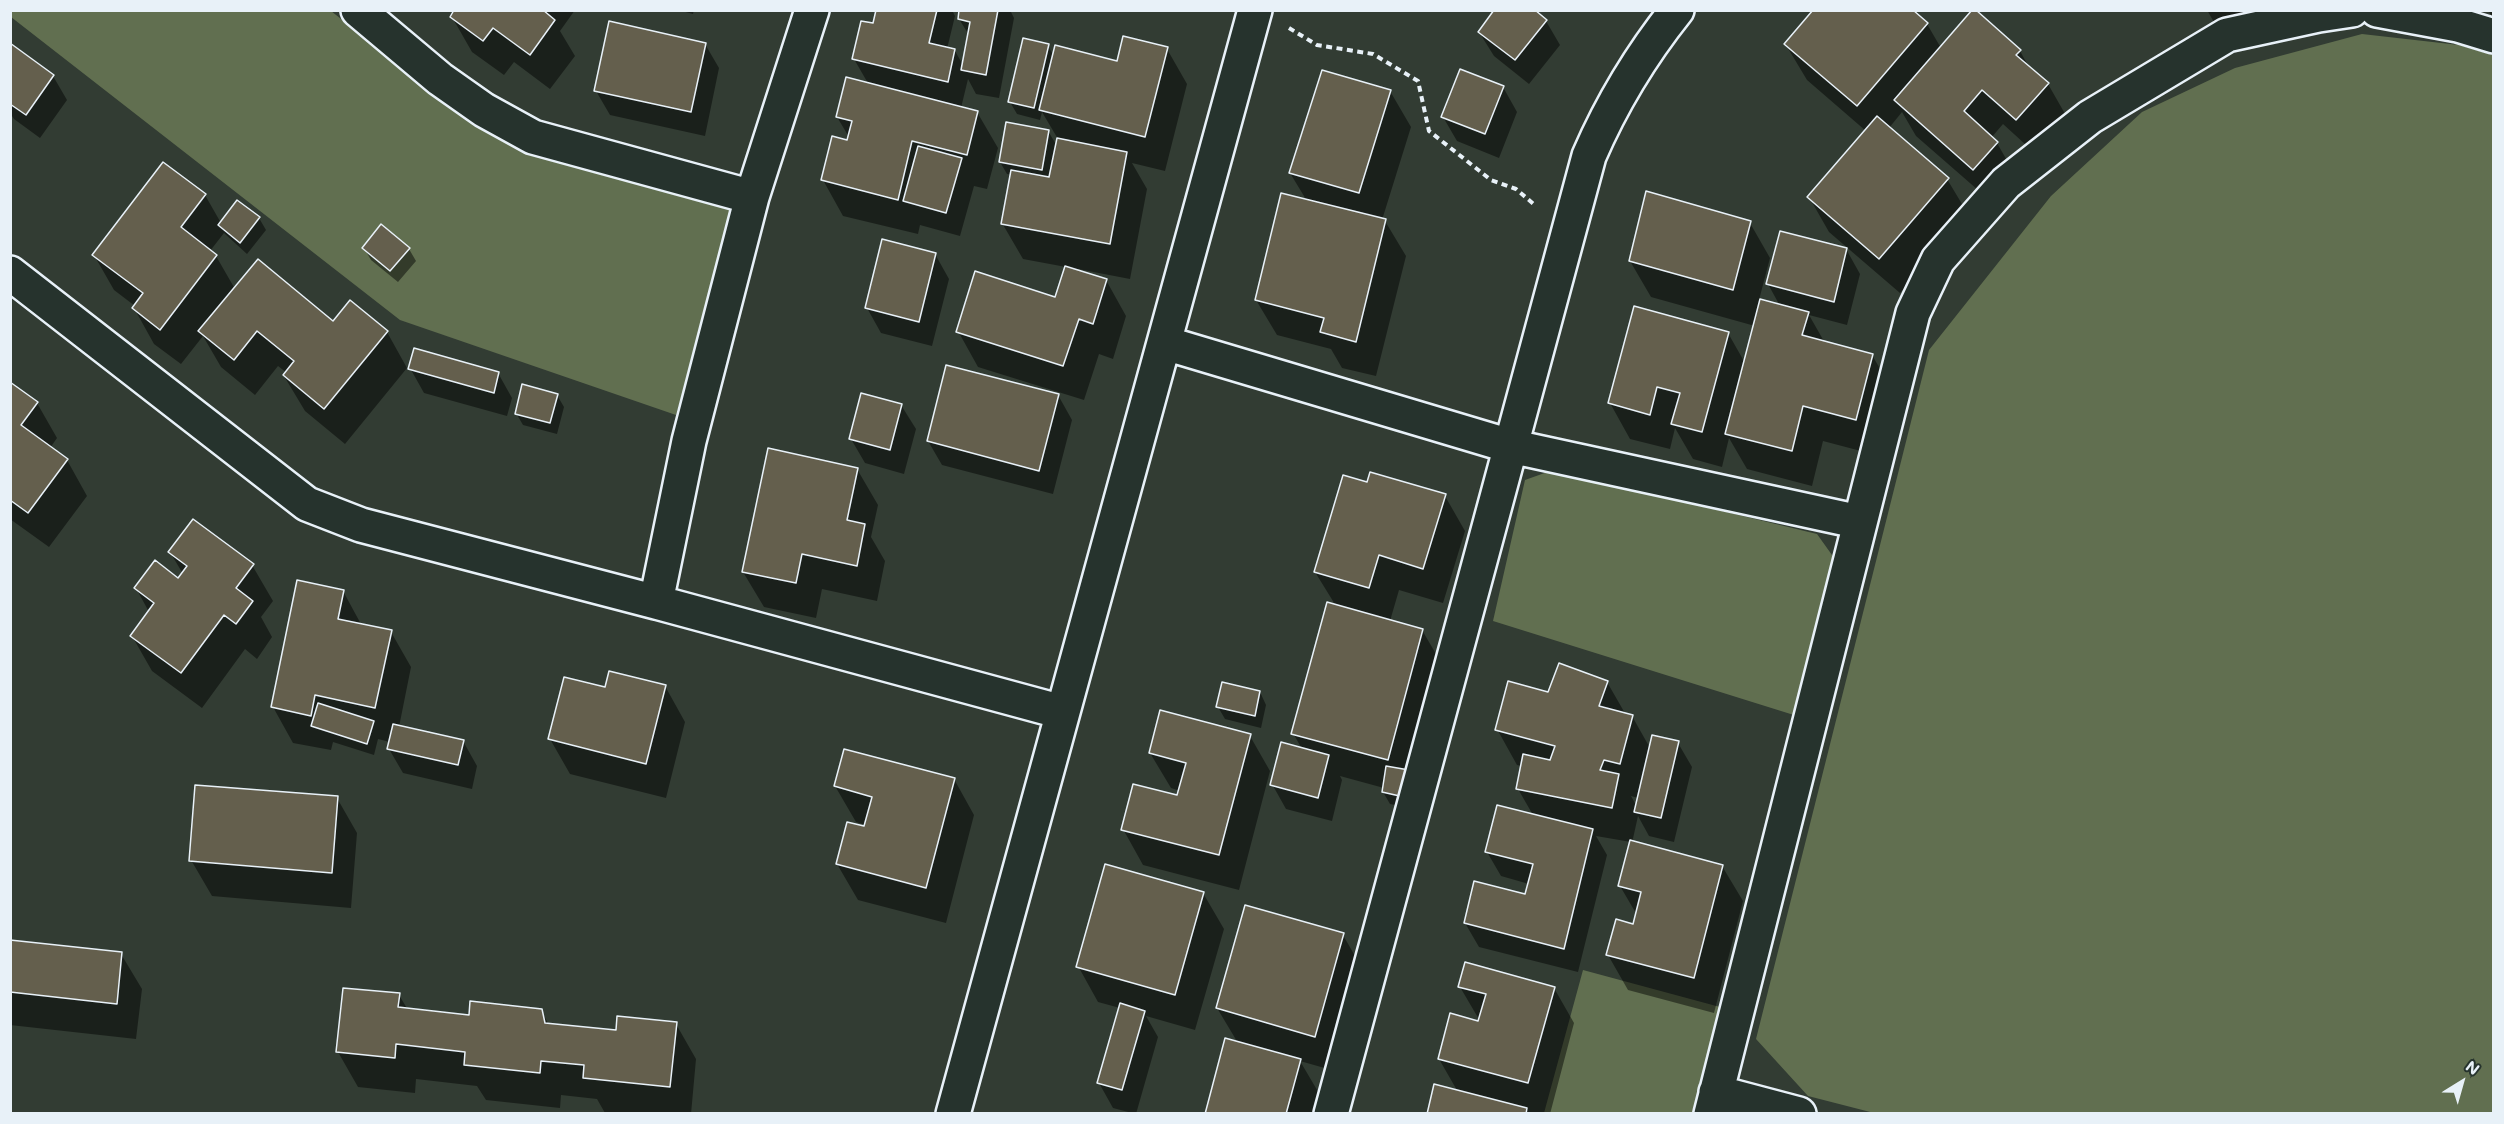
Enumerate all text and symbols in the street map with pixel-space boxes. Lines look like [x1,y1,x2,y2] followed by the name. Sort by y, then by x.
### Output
[2432,1052,2492,1112] north arrow
[2462,1055,2484,1079] text: N

